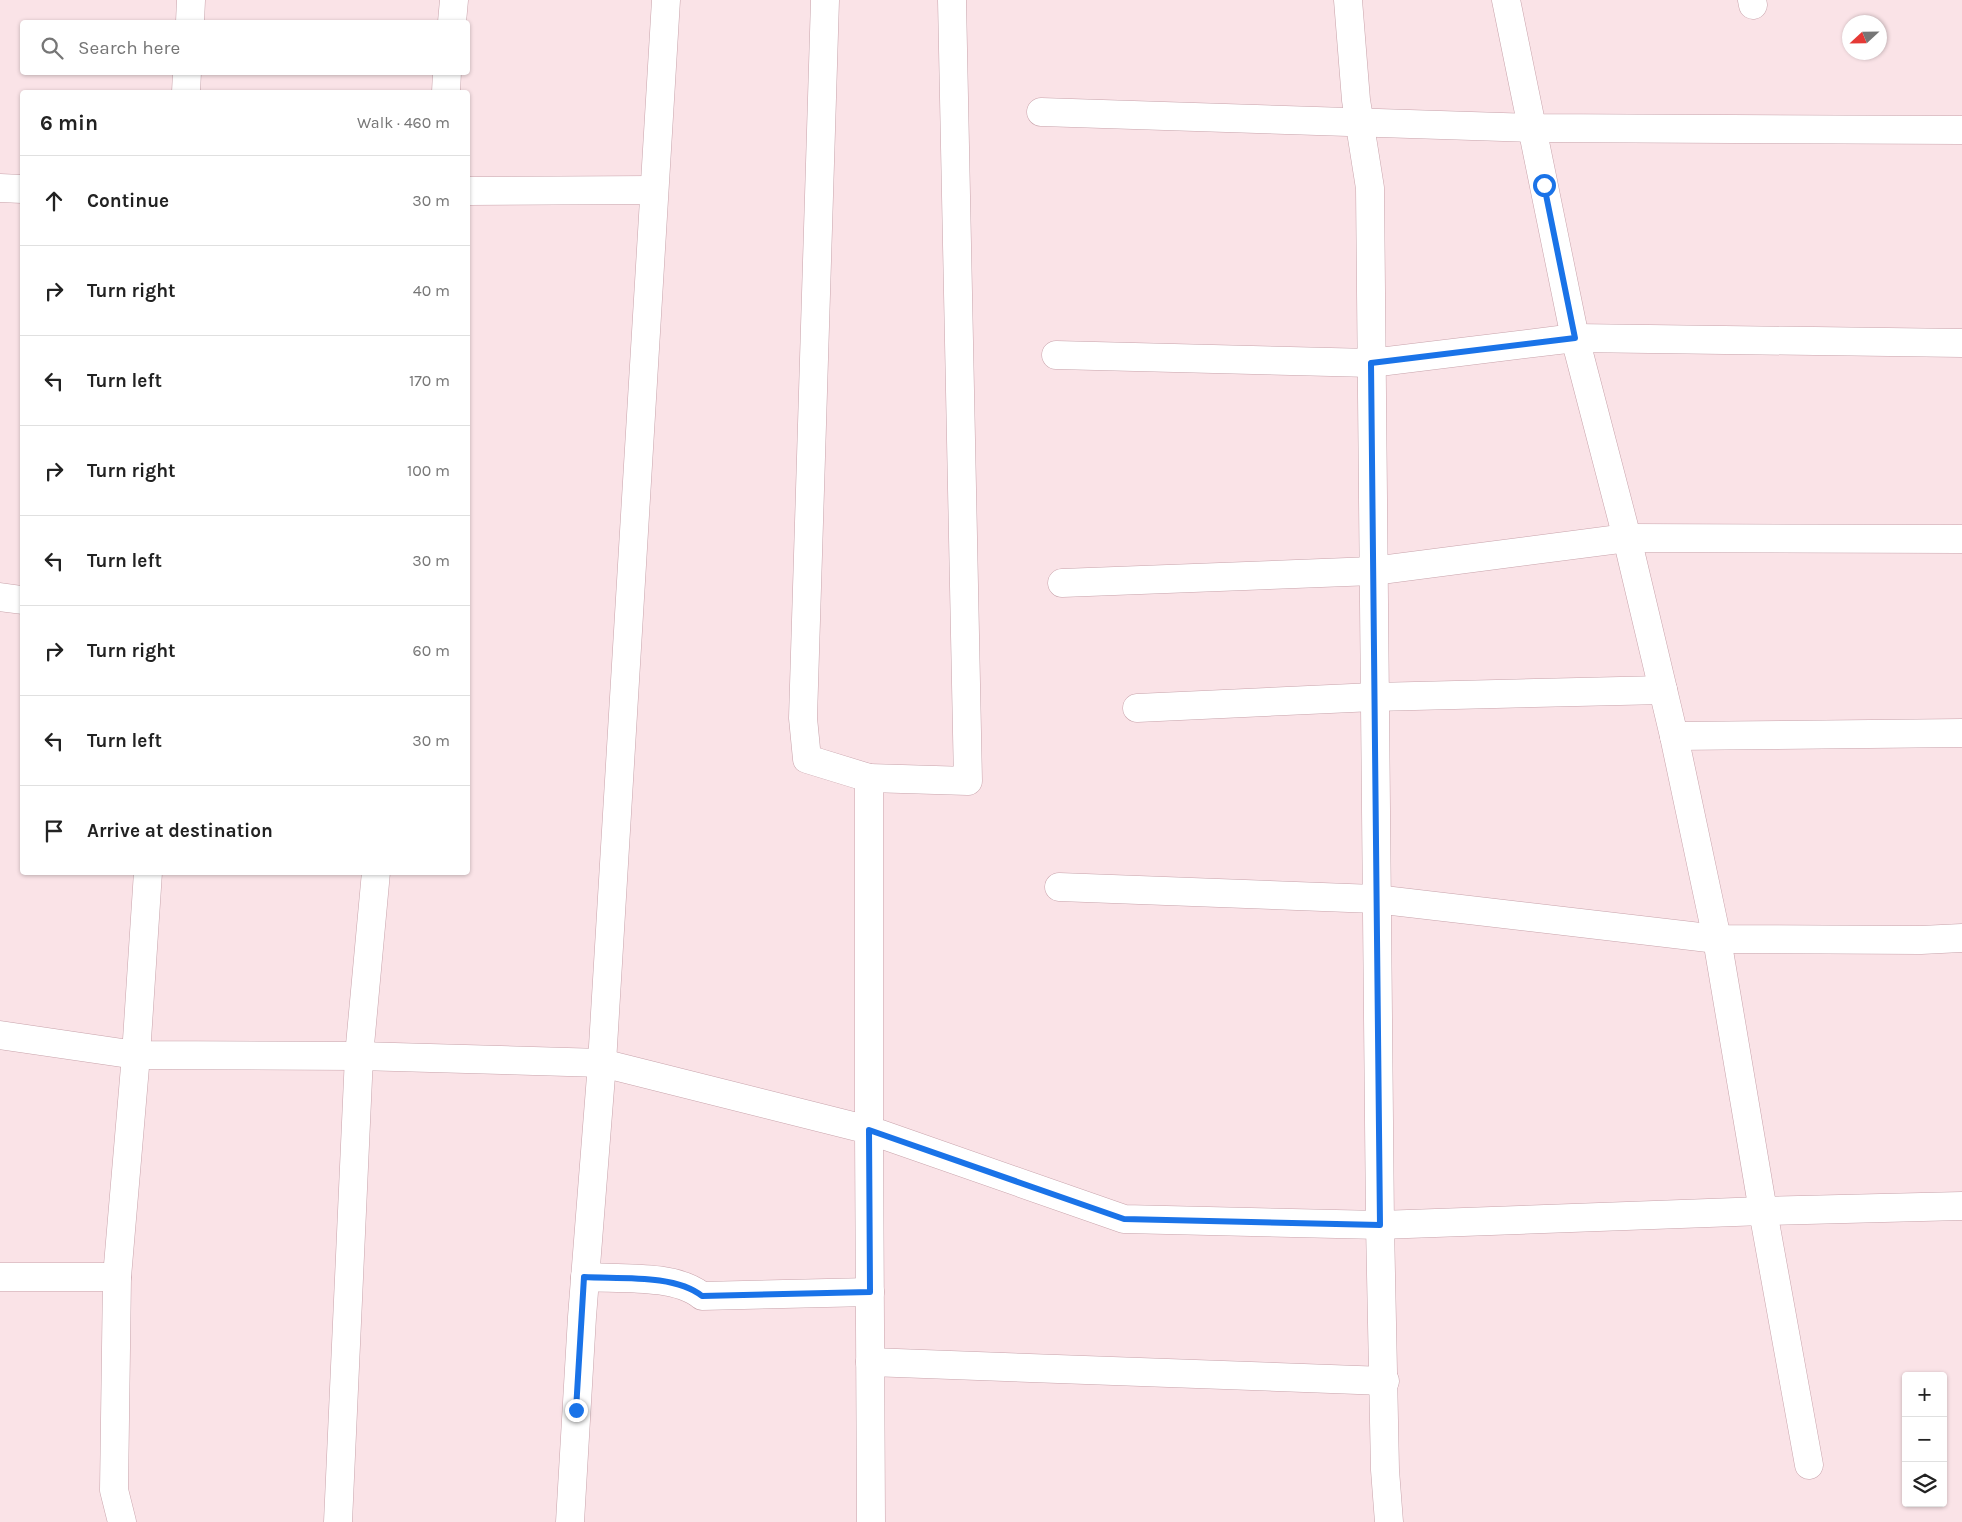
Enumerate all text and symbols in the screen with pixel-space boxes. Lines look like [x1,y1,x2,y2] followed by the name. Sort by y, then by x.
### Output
[1842,15,1887,60] north arrow
[20,20,470,75] search box
[38,34,66,62] icon: search
[78,37,180,59] text: Search here
[40,111,98,135] text: 6 min
[357,113,450,132] text: Walk · 460 m
[1533,174,1556,197] route start
[40,187,68,215] icon: ahead
[87,190,169,212] text: Continue
[412,191,450,210] text: 30 m
[40,277,68,305] icon: right
[87,280,176,302] text: Turn right
[413,281,450,300] text: 40 m
[40,367,68,395] icon: left
[87,370,162,392] text: Turn left
[409,371,450,390] text: 170 m
[40,457,68,485] icon: right
[87,460,176,482] text: Turn right
[407,461,450,480] text: 100 m
[40,547,68,575] icon: left
[87,550,162,572] text: Turn left
[412,551,450,570] text: 30 m
[40,637,68,665] icon: right
[87,640,176,662] text: Turn right
[413,641,450,660] text: 60 m
[40,727,68,755] icon: left
[87,730,162,752] text: Turn left
[412,731,450,750] text: 30 m
[40,817,68,845] icon: arrive
[87,820,273,842] text: Arrive at destination
[1902,1372,1947,1507] map controls
[1902,1372,1947,1417] button: +
[565,1399,588,1422] route end
[1902,1417,1947,1462] button: −
[1902,1462,1947,1507] button: layers

